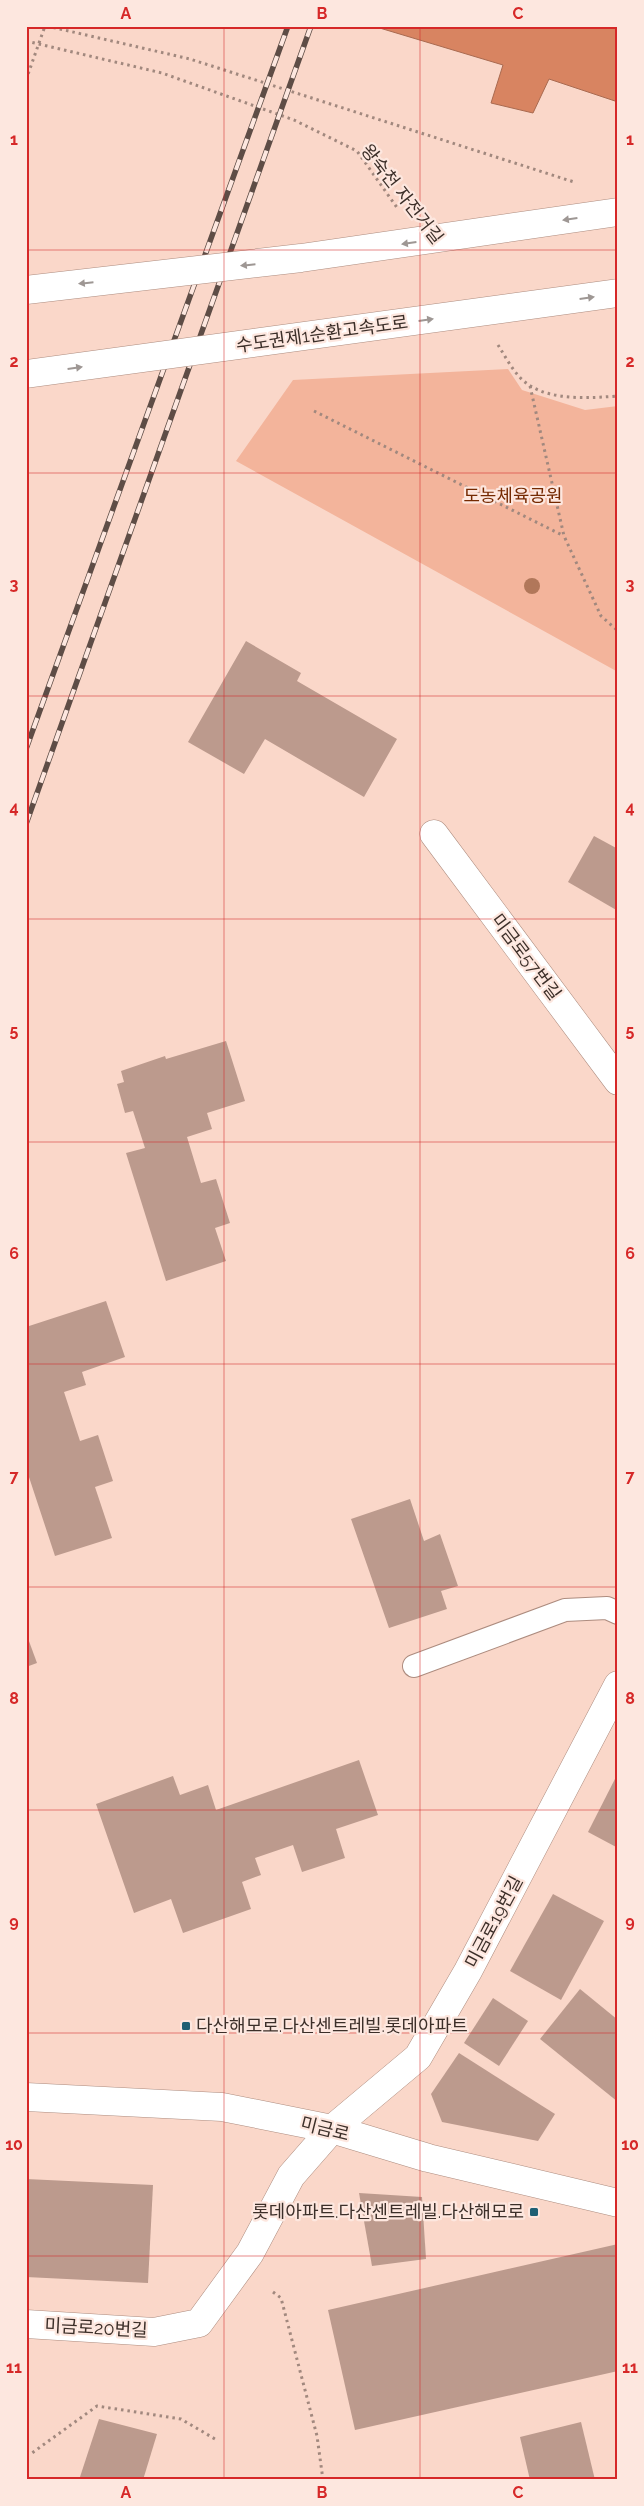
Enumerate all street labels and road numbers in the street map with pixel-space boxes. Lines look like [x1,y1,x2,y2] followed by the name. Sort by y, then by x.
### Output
[357,140,448,248] street label: 왕숙천 자전거길
[235,311,409,356] street label: 수도권제1순환고속도로
[487,910,566,1004] street label: 미금로57번길
[461,1872,527,1971] street label: 미금로19번길
[298,2112,352,2145] street label: 미금로
[44,2314,148,2341] street label: 미금로20번길

